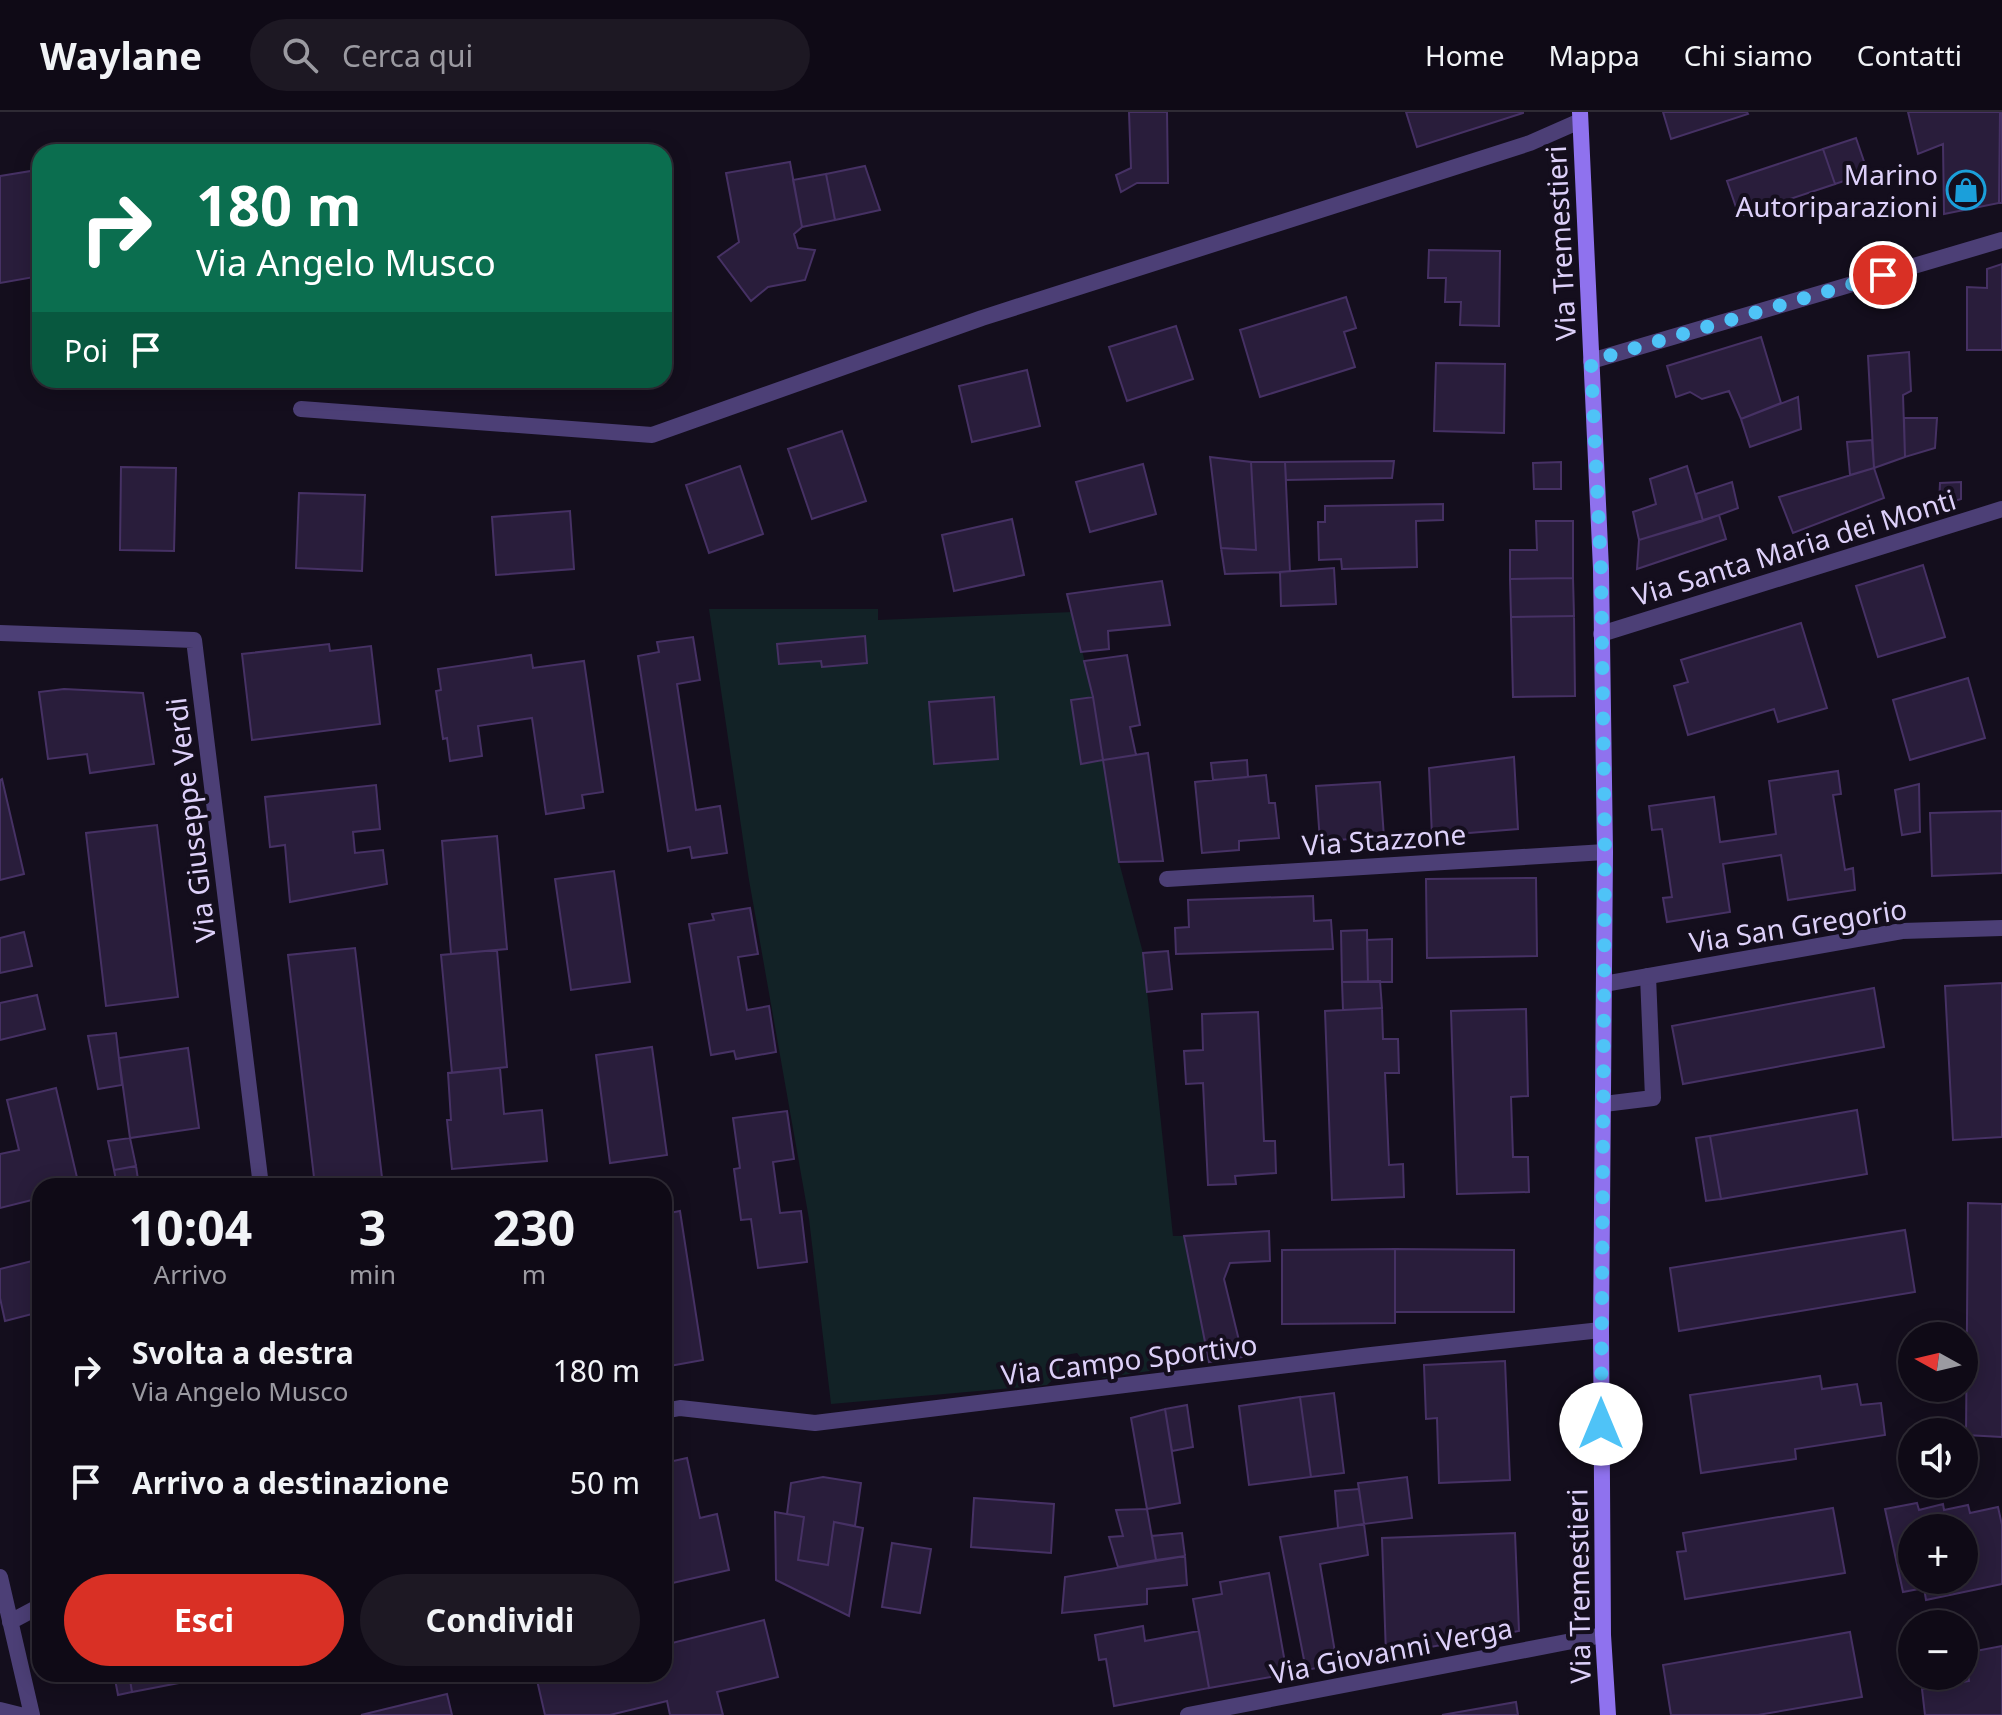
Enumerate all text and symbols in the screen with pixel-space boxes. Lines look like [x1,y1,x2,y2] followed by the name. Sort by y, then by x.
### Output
[250,19,810,91] search box
[40,29,202,81] text: Waylane
[278,33,322,77] icon: search
[342,35,473,76] text: Cerca qui
[1425,36,1505,74] text: Home
[1549,36,1640,74] text: Mappa
[1684,36,1813,74] text: Chi siamo
[1857,36,1962,74] text: Contatti
[1536,144,1584,342] street label: Via Tremestieri
[1735,155,1938,225] place label: Marino Autoriparazioni
[196,166,361,242] text: 180 m
[1945,169,1987,211] shop icon: Marino Autoriparazioni
[64,176,168,280] icon: right
[196,238,496,287] text: Via Angelo Musco
[1849,241,1917,309] pin
[1861,253,1905,297] icon: arrive
[124,328,168,372] icon: arrive
[64,330,108,371] text: Poi
[1628,480,1960,614] street label: Via Santa Maria dei Monti
[156,696,224,944] street label: Via Giuseppe Verdi
[1301,814,1467,864] street label: Via Stazzone
[1687,889,1909,961] street label: Via San Gregorio
[129,1195,252,1260] text: 10:04
[359,1195,386,1260] text: 3
[493,1195,575,1260] text: 230
[154,1256,227,1292] text: Arrivo
[349,1256,396,1292] text: min
[522,1256,546,1292] text: m
[1898,1322,1978,1402] north arrow
[1898,1322,1978,1690] map controls
[999,1324,1259,1394] street label: Via Campo Sportivo
[132,1332,354,1373] text: Svolta a destra
[64,1348,108,1392] icon: right
[553,1350,640,1391] text: 180 m
[132,1373,349,1409] text: Via Angelo Musco
[1559,1382,1643,1466] position arrow
[1898,1418,1978,1498] button: sound
[64,1460,108,1504] icon: arrive
[132,1462,449,1503] text: Arrivo a destinazione
[570,1462,640,1503] text: 50 m
[1557,1488,1599,1684] street label: Via Tremestieri
[1898,1514,1978,1594] button: +
[64,1574,344,1666] button: Esci
[360,1574,640,1666] button: Condividi
[1266,1608,1516,1692] street label: Via Giovanni Verga
[1898,1610,1978,1690] button: −

